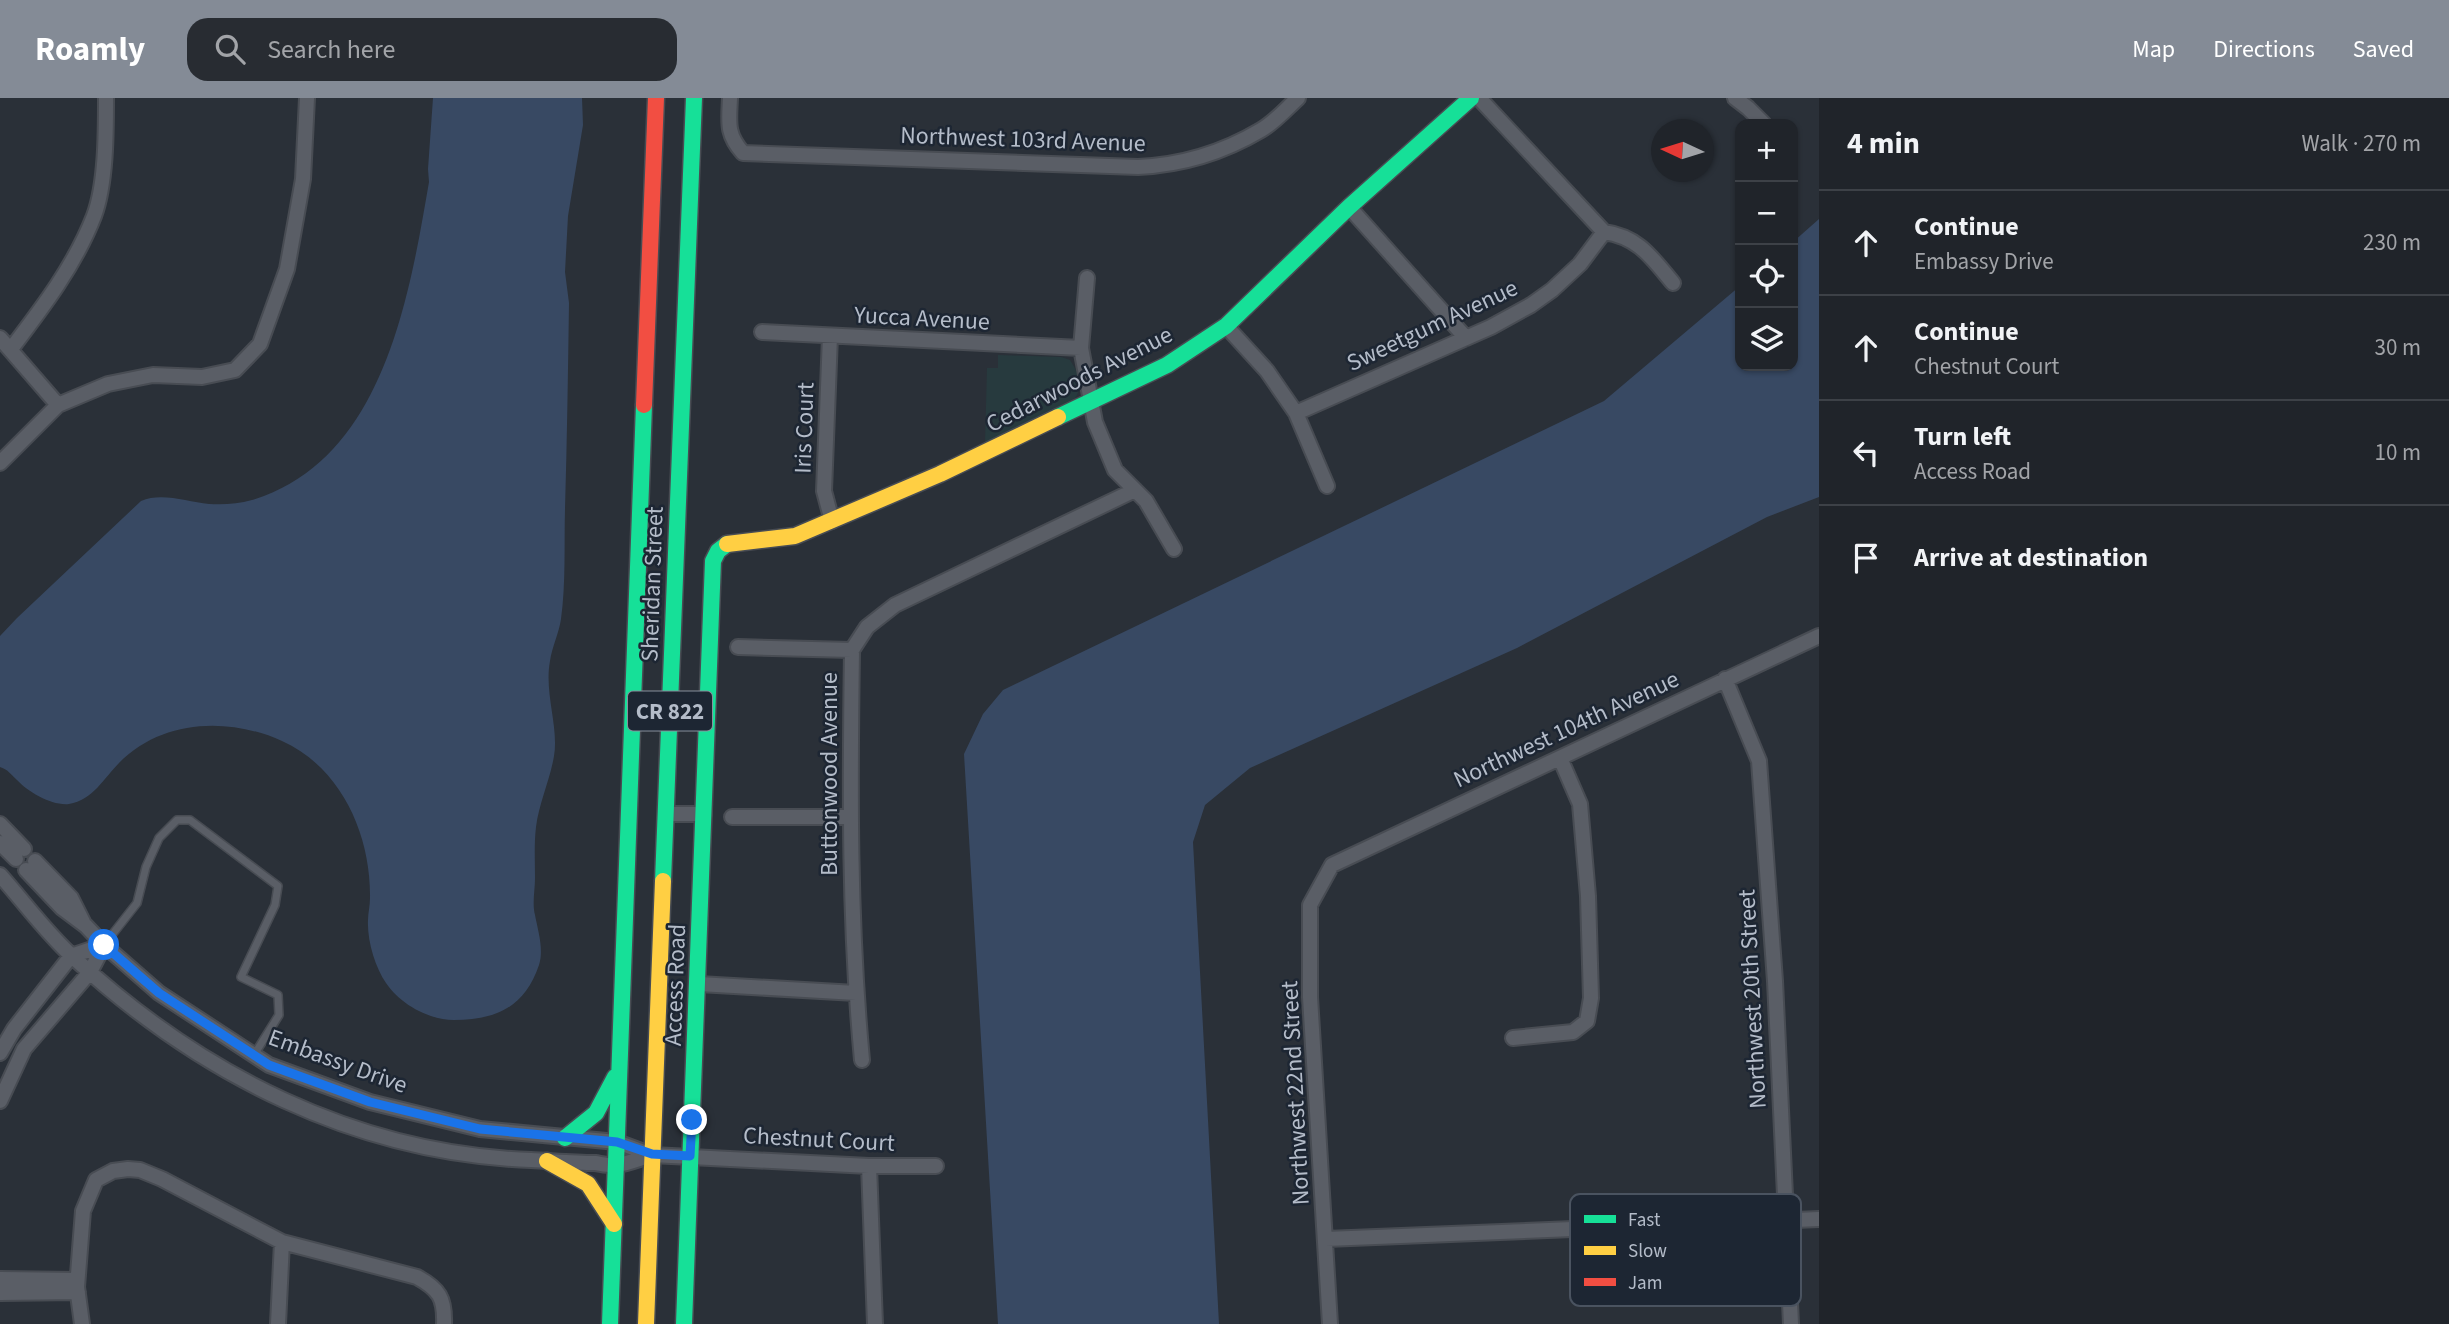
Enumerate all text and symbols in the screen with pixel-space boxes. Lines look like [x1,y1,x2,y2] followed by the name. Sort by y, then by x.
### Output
[187,18,677,81] search box
[35,26,145,73] text: Roamly
[211,30,249,68] icon: search
[267,31,395,68] text: Search here
[2132,32,2175,67] text: Map
[2213,32,2315,67] text: Directions
[2353,32,2414,67] text: Saved
[900,118,1146,161] street label: Northwest 103rd Avenue
[1651,119,1714,182] north arrow
[1735,119,1798,371] map controls
[1735,119,1798,182] button: +
[1847,122,1920,165] text: 4 min
[2302,127,2421,160] text: Walk · 270 m
[1735,182,1798,245] button: −
[1914,208,2019,245] text: Continue
[1847,224,1885,262] icon: ahead
[2363,226,2421,259] text: 230 m
[1735,245,1798,308] button: locate
[1914,245,2054,278] text: Embassy Drive
[1341,270,1524,380] street label: Sweetgum Avenue
[852,297,991,340] street label: Yucca Avenue
[1735,308,1798,371] button: layers
[1914,313,2019,350] text: Continue
[980,317,1179,442] street label: Cedarwoods Avenue
[1847,329,1885,367] icon: ahead
[2374,331,2421,364] text: 30 m
[1914,350,2059,383] text: Chestnut Court
[785,382,824,474] street label: Iris Court
[1914,418,2011,455] text: Turn left
[1847,434,1885,472] icon: left
[2374,436,2421,469] text: 10 m
[1914,455,2031,488] text: Access Road
[632,506,673,662] street label: Sheridan Street
[1847,539,1885,577] icon: arrive
[1914,539,2148,576] text: Arrive at destination
[1448,662,1685,797] street label: Northwest 104th Avenue
[812,672,847,876] street label: Buttonwood Avenue
[628,692,712,730] road number: CR 822
[1729,888,1776,1110] street label: Northwest 20th Street
[656,923,695,1047] street label: Access Road
[88,929,119,960] route start
[1272,980,1319,1206] street label: Northwest 22nd Street
[263,1020,412,1103] street label: Embassy Drive
[676,1104,707,1135] route end
[742,1118,896,1161] street label: Chestnut Court
[1570,1194,1801,1306] legend
[1628,1207,1661,1234] text: Fast
[1628,1238,1667,1265] text: Slow
[1628,1270,1662,1297] text: Jam

